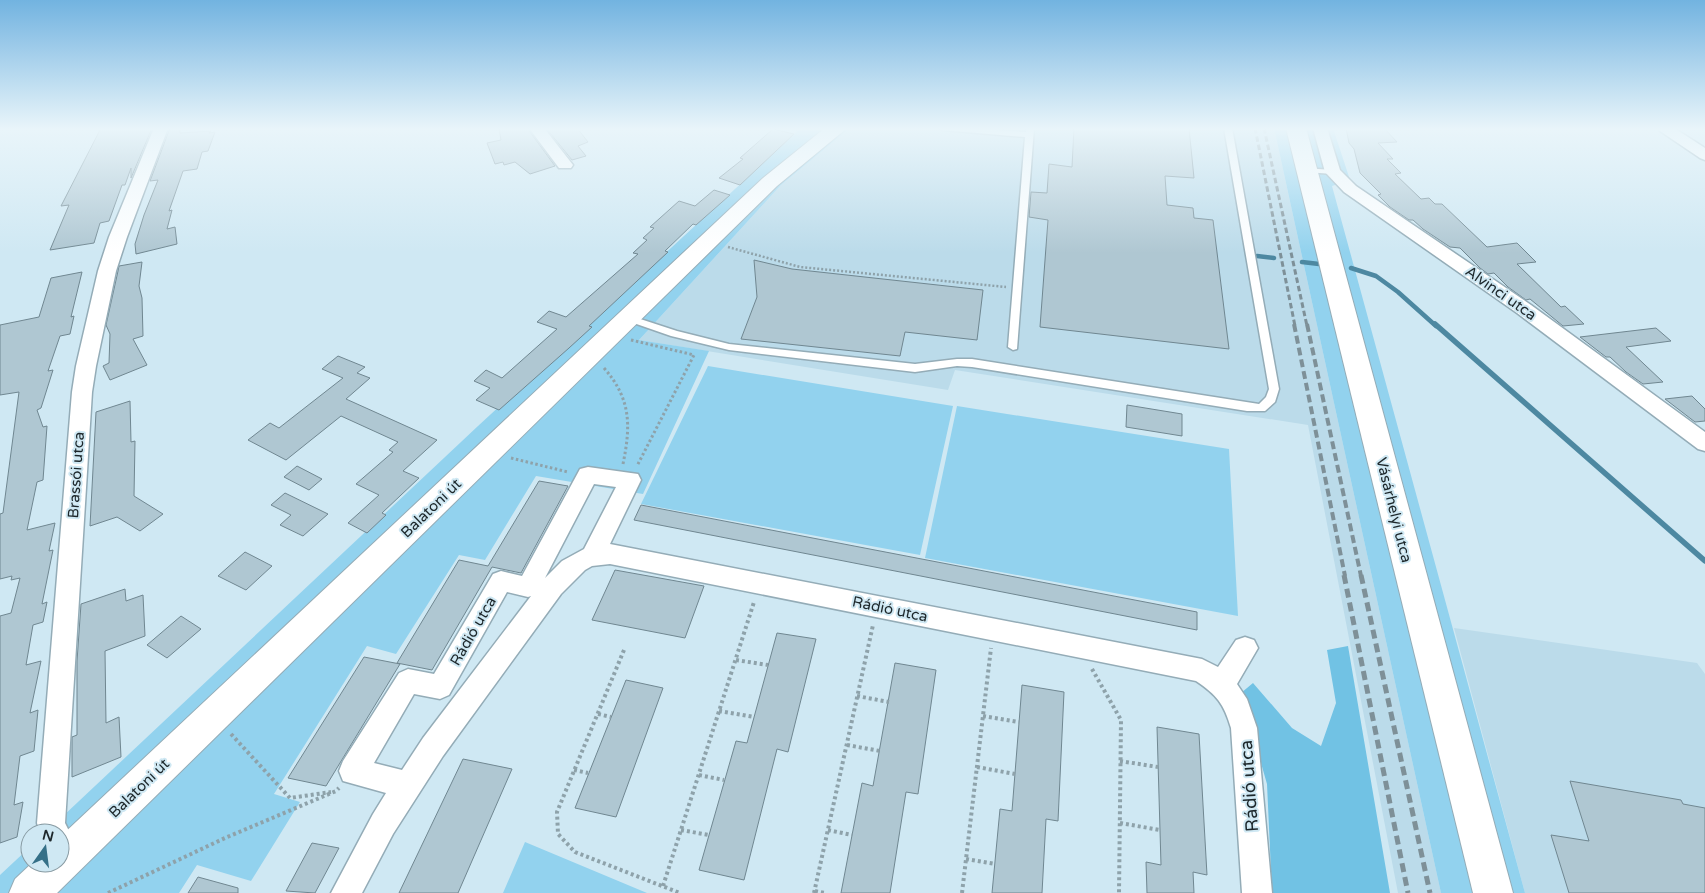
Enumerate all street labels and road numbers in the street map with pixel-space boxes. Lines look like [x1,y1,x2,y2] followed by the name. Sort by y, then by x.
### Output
[1462,262,1540,324] street label: Alvinci utca
[64,431,88,519] street label: Brassói utca
[1372,456,1416,564] street label: Vásárhelyi utca
[397,475,465,541] street label: Balatoni út
[851,592,929,626] street label: Rádió utca
[446,593,500,669] street label: Rádió utca
[1235,739,1263,833] street label: Rádió utca
[105,755,173,821] street label: Balatoni út

